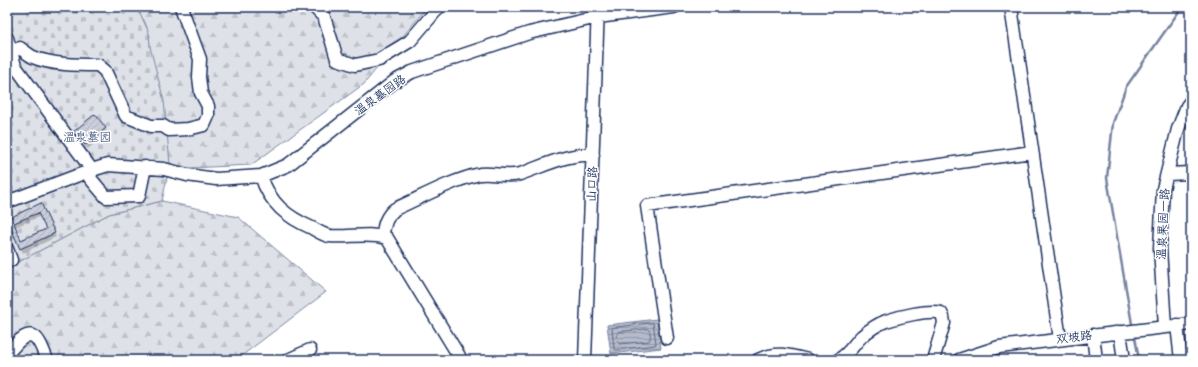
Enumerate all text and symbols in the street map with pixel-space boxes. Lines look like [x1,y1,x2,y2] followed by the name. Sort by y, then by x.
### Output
[351,71,410,120] street label: 温泉墓园路
[63,129,111,146] park label: 温泉墓园
[583,166,602,202] street label: 山口路
[1153,188,1174,260] street label: 温泉果园一路
[1055,327,1093,348] street label: 双坡路

